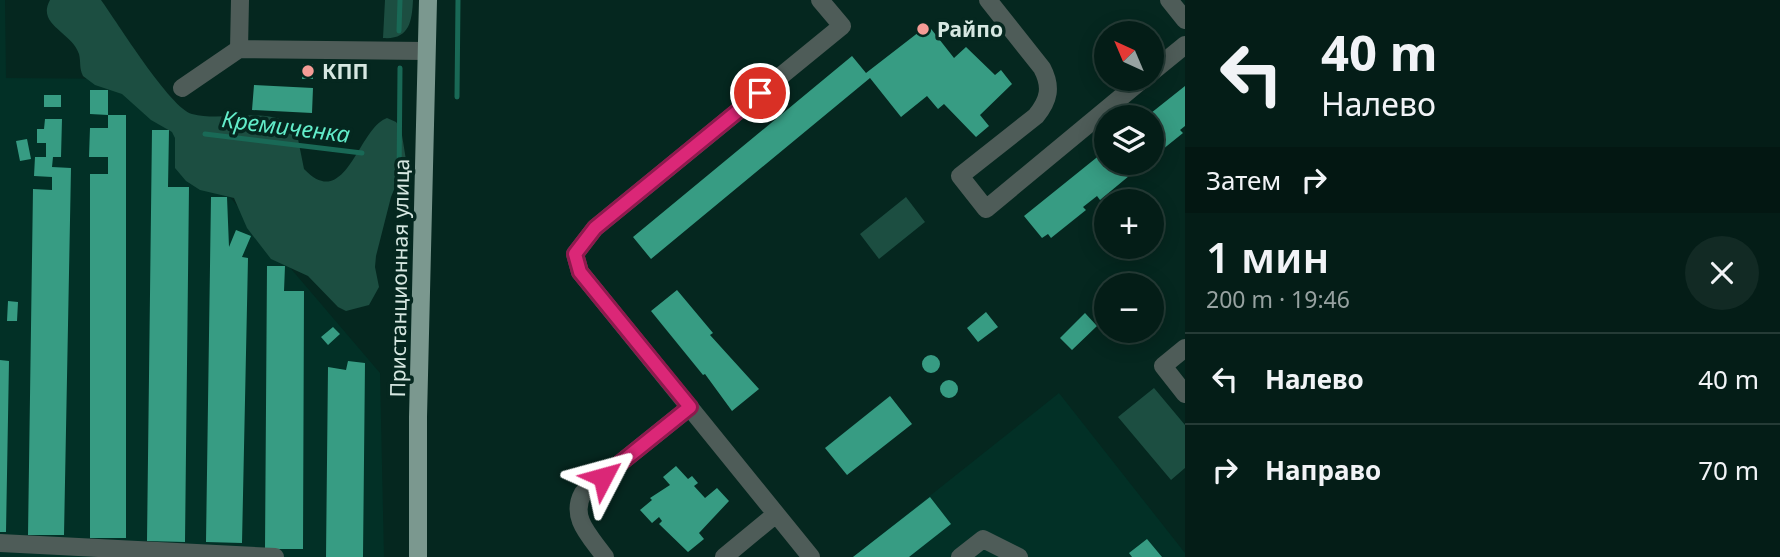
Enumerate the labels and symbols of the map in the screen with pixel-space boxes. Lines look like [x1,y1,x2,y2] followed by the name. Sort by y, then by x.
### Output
[937,15,1003,43] place label: Райпо
[915,21,931,37] marker: Райпо
[1094,21,1164,91] north arrow
[322,57,369,85] place label: КПП
[300,63,316,79] marker: КПП
[730,63,790,123] pin
[220,102,352,150] water label: Кремиченка
[383,158,415,398] street label: Пристанционная улица
[566,440,640,514] position arrow

